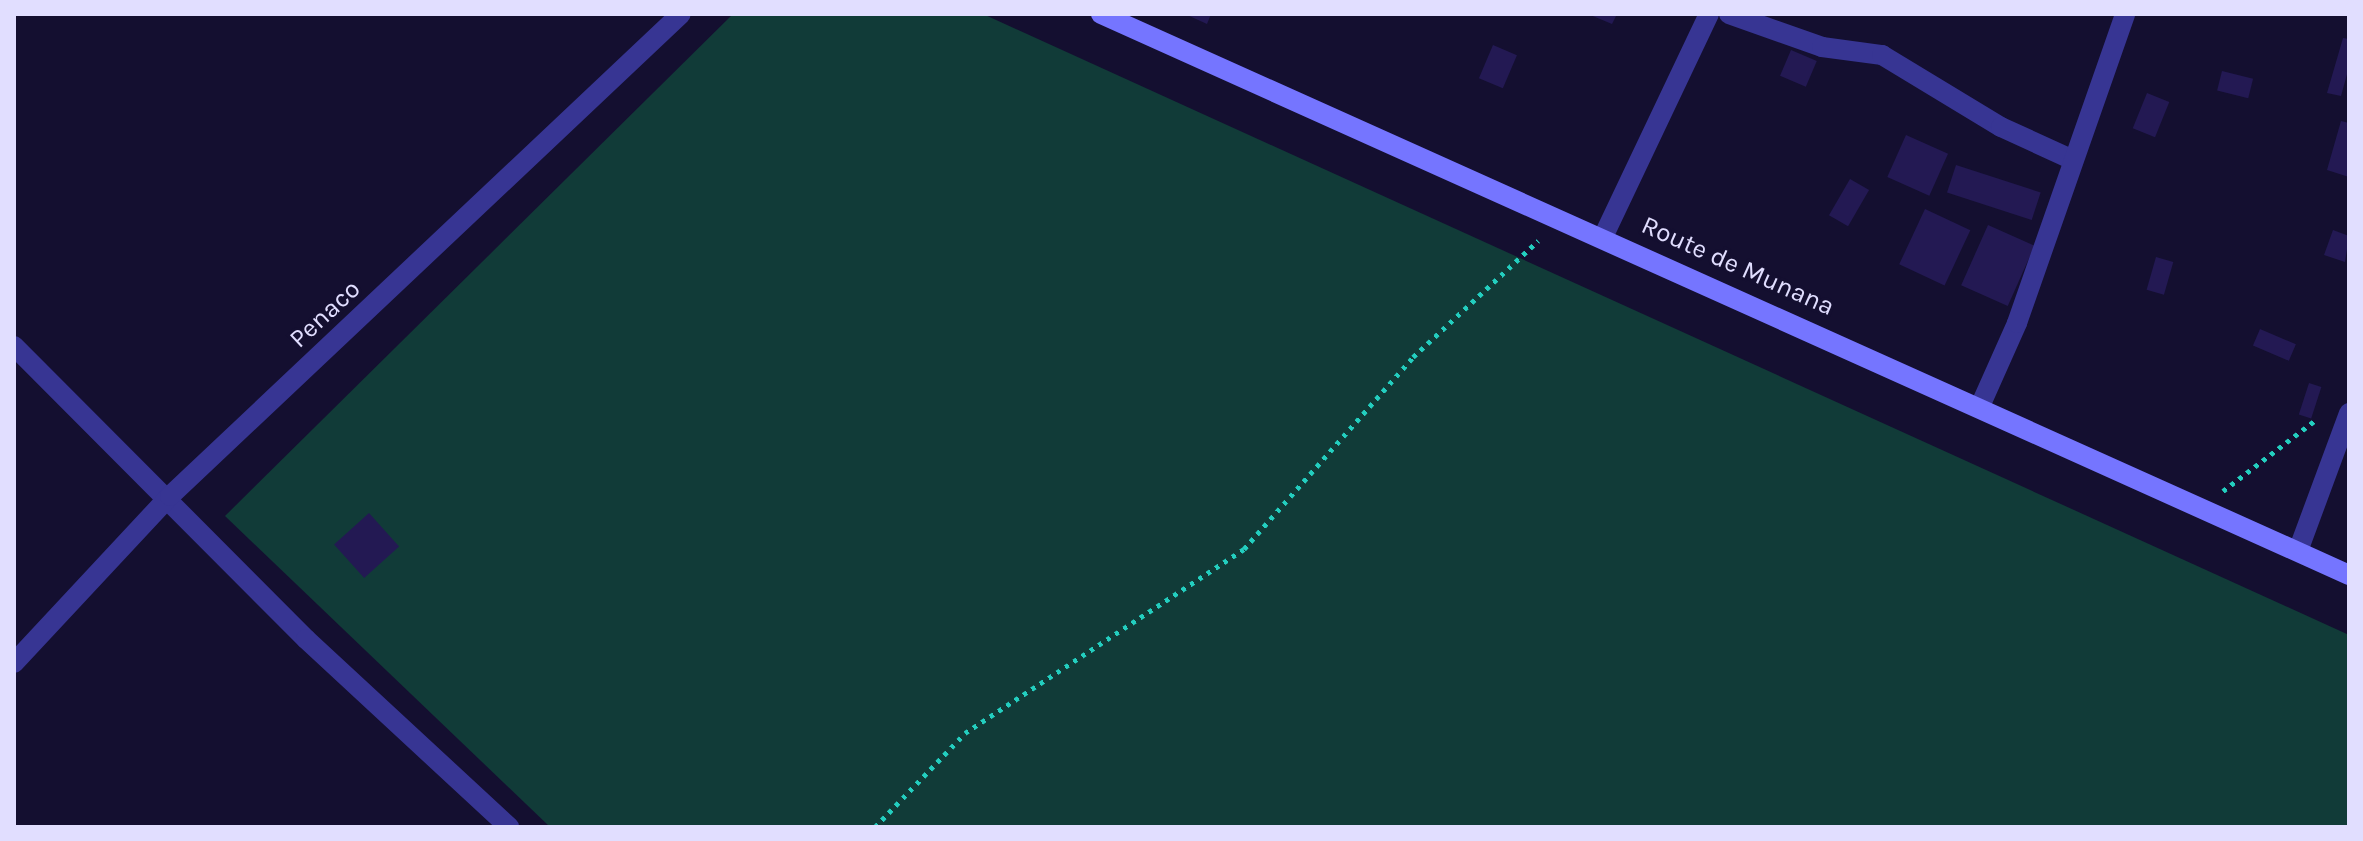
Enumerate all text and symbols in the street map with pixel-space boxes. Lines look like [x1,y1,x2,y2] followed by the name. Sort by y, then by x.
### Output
[1637,209,1839,323] street label: Route de Munana
[283,273,367,355] street label: Penaco

